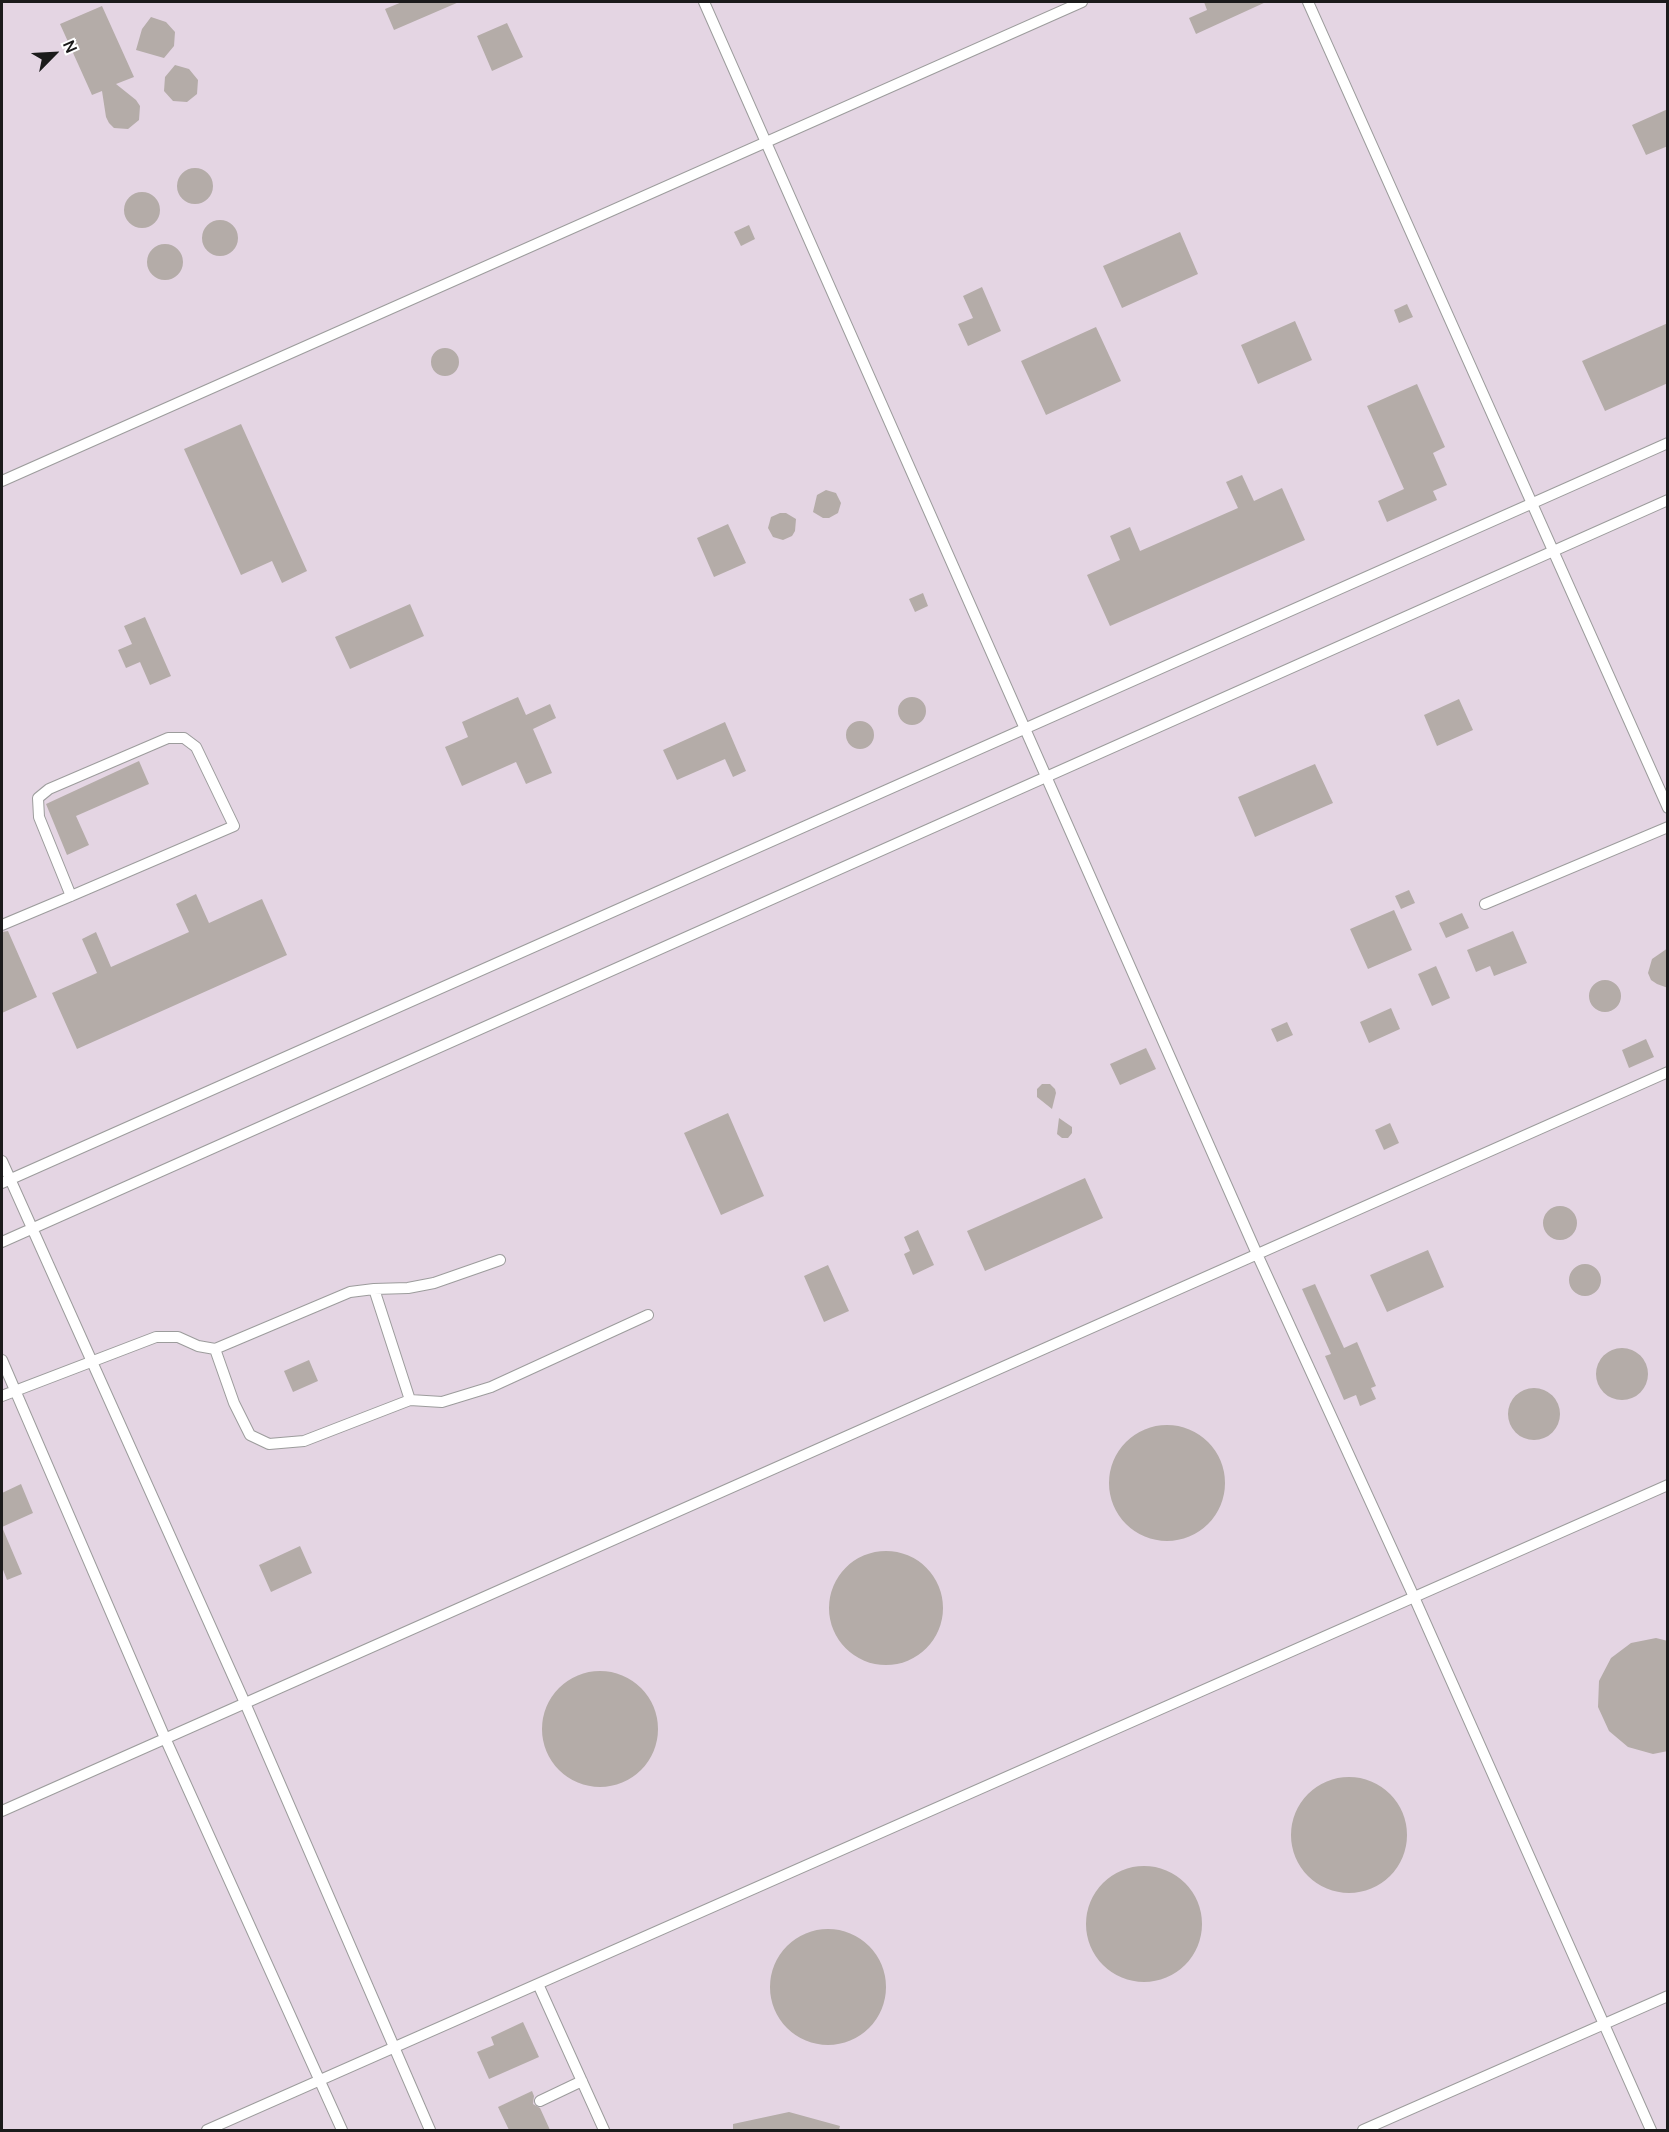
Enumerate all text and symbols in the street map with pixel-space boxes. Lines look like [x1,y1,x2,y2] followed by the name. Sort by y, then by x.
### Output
[24,24,84,84] north arrow
[58,37,83,56] text: N

